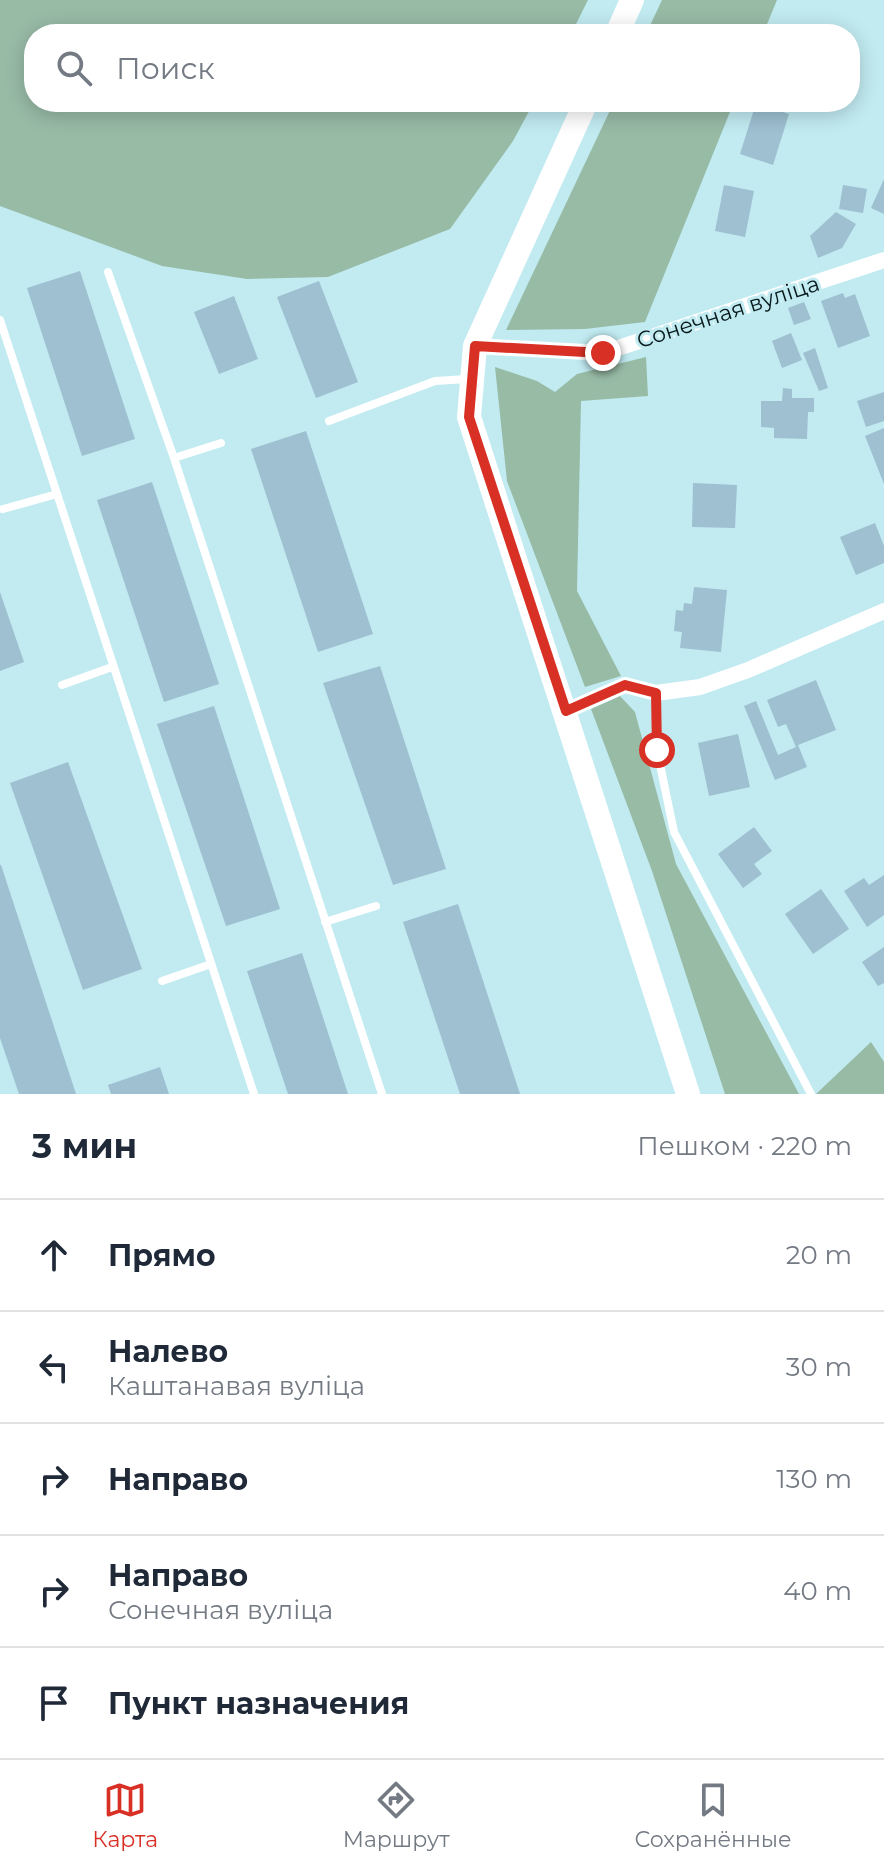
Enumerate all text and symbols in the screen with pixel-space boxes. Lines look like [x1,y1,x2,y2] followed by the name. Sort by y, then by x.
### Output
[24,24,860,112] search box
[52,46,96,90] icon: search
[116,50,215,87] text: Поиск
[633,270,823,354] street label: Сонечная вуліца
[585,335,621,371] route end
[639,732,675,768] route start
[32,1125,137,1167] text: 3 мин
[637,1130,852,1162] text: Пешком · 220 m
[32,1233,76,1277] icon: ahead
[108,1237,216,1274] text: Прямо
[786,1239,852,1271] text: 20 m
[108,1333,228,1370] text: Налево
[32,1345,76,1389] icon: left
[786,1351,852,1383] text: 30 m
[108,1370,365,1402] text: Каштанавая вуліца
[32,1457,76,1501] icon: right
[108,1461,248,1498] text: Направо
[776,1463,852,1495] text: 130 m
[108,1557,248,1594] text: Направо
[32,1569,76,1613] icon: right
[783,1575,852,1607] text: 40 m
[108,1594,333,1626] text: Сонечная вуліца
[32,1681,76,1725] icon: arrive
[108,1685,409,1722] text: Пункт назначения
[92,1778,158,1853] tab: Карта
[343,1778,450,1853] tab: Маршрут
[634,1778,792,1853] tab: Сохранённые

